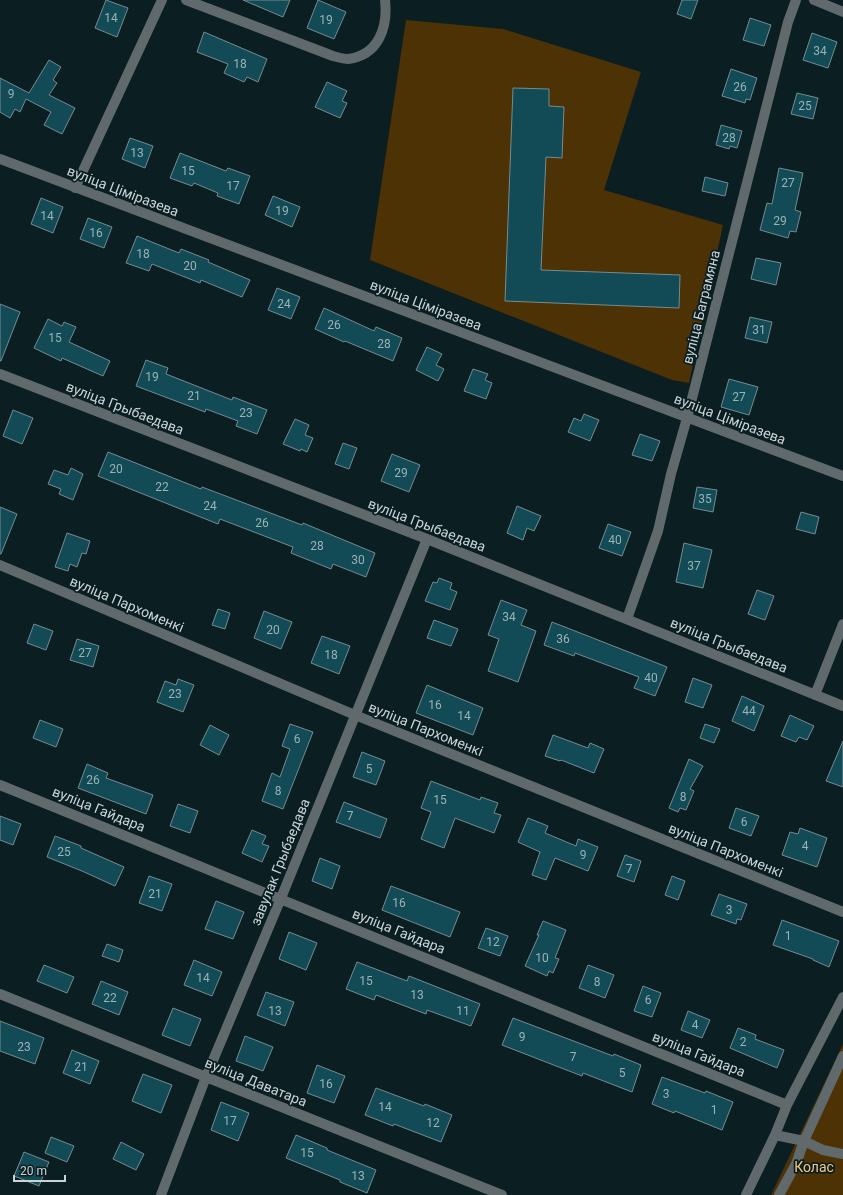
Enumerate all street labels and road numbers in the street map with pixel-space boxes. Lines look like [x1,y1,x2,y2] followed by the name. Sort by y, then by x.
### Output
[65,162,181,220] street label: вуліца Ціміразева
[679,248,723,366] street label: вуліца Баграмяна
[368,276,484,334] street label: вуліца Ціміразева
[64,378,186,438] street label: вуліца Грыбаедава
[672,390,788,448] street label: вуліца Ціміразева
[366,495,488,555] street label: вуліца Грыбаедава
[68,573,186,635] street label: вуліца Пархоменкі
[668,614,790,676] street label: вуліца Грыбаедава
[366,699,486,759] street label: вуліца Пархоменкі
[50,783,148,835] street label: вуліца Гайдара
[247,796,313,928] street label: завулак Грыбаедава
[666,820,786,880] street label: вуліца Пархоменкі
[350,905,448,957] street label: вуліца Гайдара
[650,1028,748,1080] street label: вуліца Гайдара
[203,1054,309,1110] street label: вуліца Даватара

